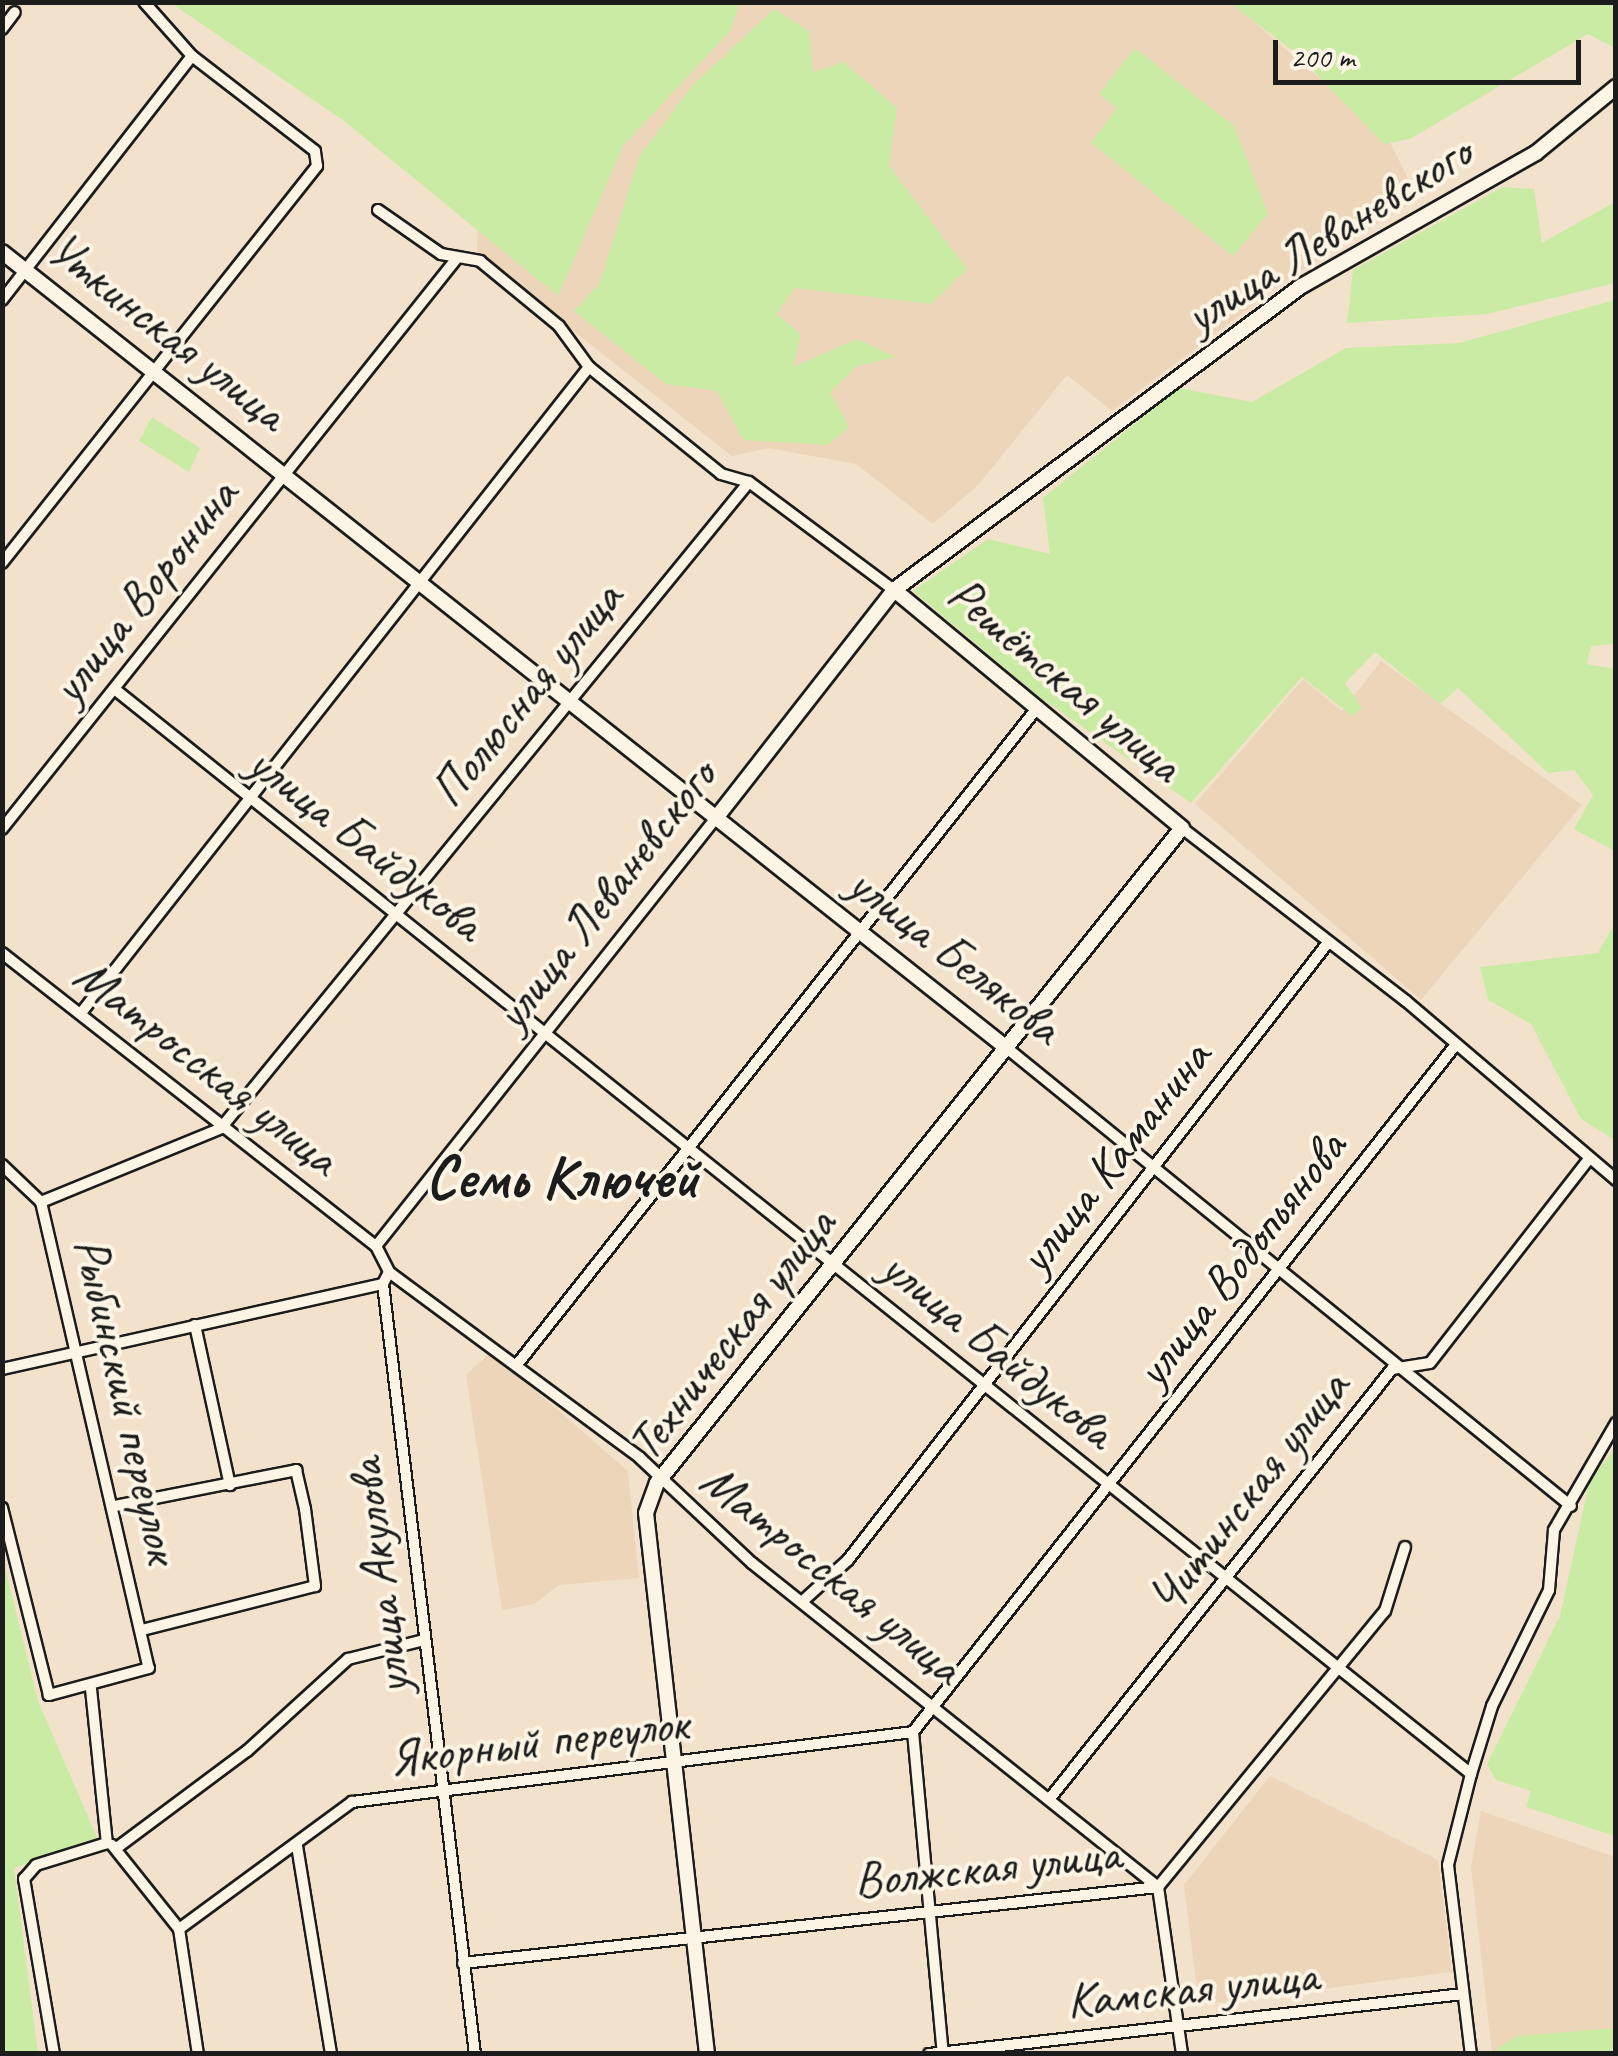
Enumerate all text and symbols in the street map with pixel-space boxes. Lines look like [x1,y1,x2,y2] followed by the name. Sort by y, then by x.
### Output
[1278,20,1586,82] scale bar
[1290,38,1355,76] text: 200 m
[1174,123,1482,345] street label: улица Леваневского
[35,219,299,443] street label: Уткинская улица
[37,466,251,716] street label: улица Воронина
[934,563,1196,795] street label: Решётская улица
[416,568,636,820] street label: Полюсная улица
[236,733,496,953] street label: улица Байдукова
[481,749,729,1041] street label: улица Леваневского
[836,853,1074,1057] street label: улица Белякова
[62,943,352,1189] street label: Матросская улица
[1004,1028,1224,1286] street label: улица Каманина
[1121,1118,1359,1400] street label: улица Водопьянова
[426,1141,698,1213] district label: Семь Ключей
[613,1195,849,1473] street label: Техническая улица
[60,1232,194,1568] street label: Рыбинский переулок
[869,1237,1127,1461] street label: улица Байдукова
[1133,1357,1363,1627] street label: Читинская улица
[688,1449,976,1697] street label: Матросская улица
[335,1456,423,1698] street label: улица Акулова
[385,1693,691,1789] street label: Якорный переулок
[850,1823,1124,1911] street label: Волжская улица
[1064,1945,1320,2031] street label: Камская улица

